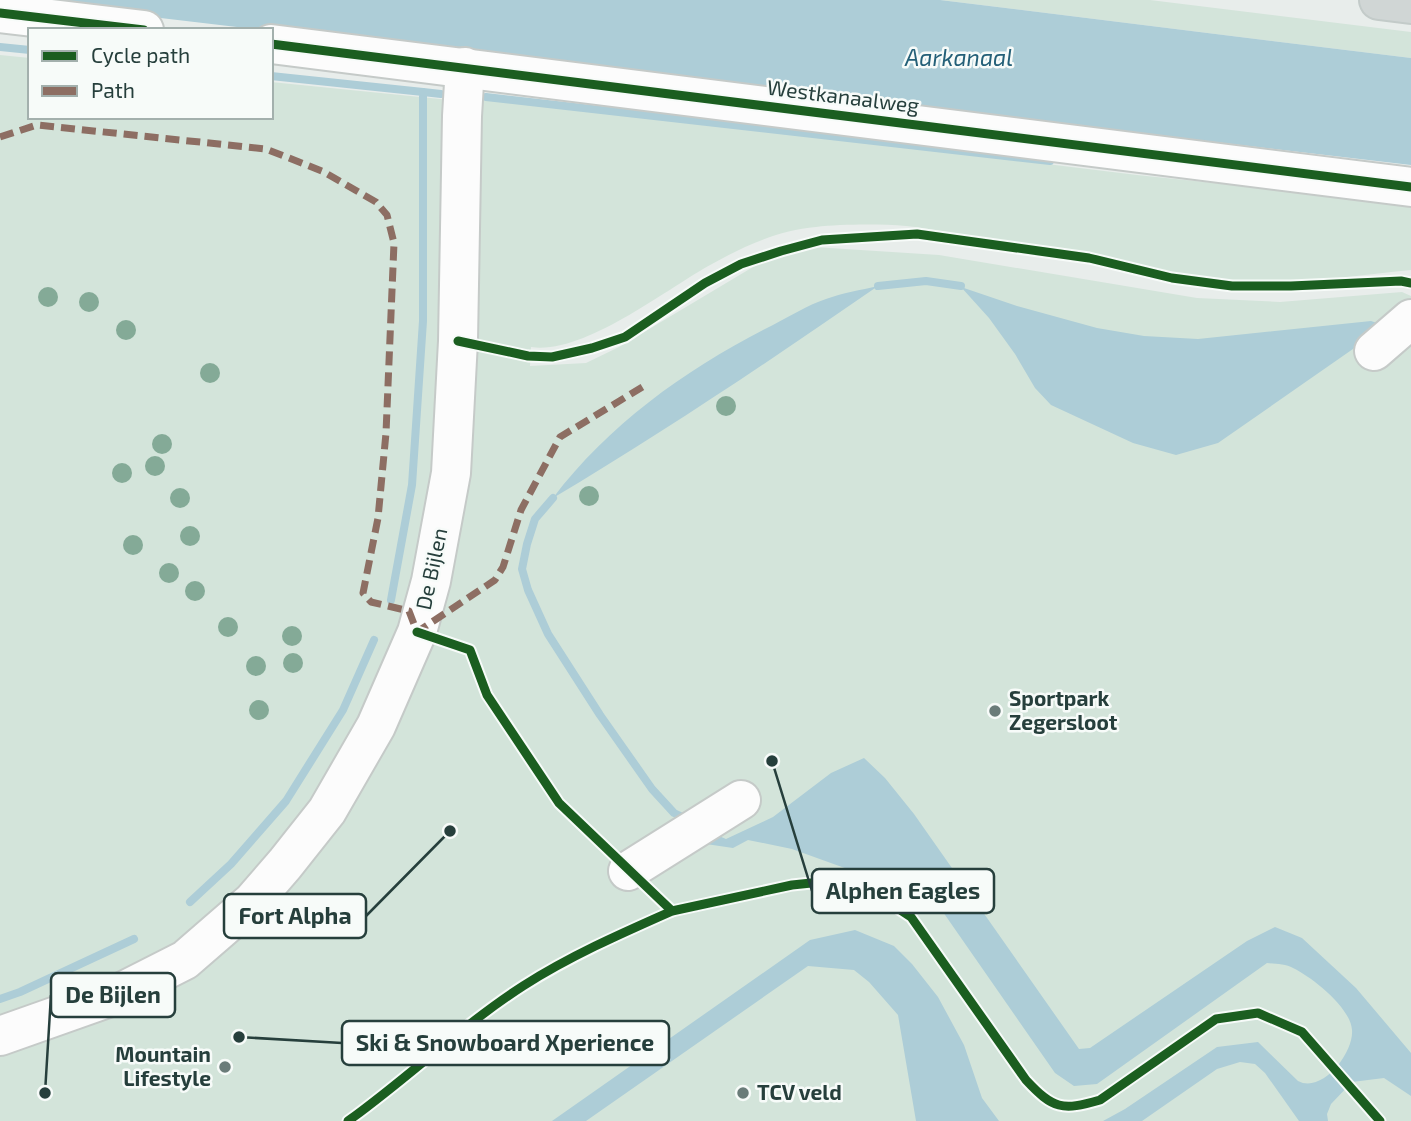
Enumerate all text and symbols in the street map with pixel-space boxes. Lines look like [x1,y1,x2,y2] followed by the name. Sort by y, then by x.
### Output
[28,28,273,119] legend
[91,42,190,67] text: Cycle path
[904,43,1013,71] water label: Aarkanaal
[766,74,921,117] street label: Westkanaalweg
[91,77,135,102] text: Path
[410,525,452,612] street label: De Bijlen
[1009,685,1118,734] place label: Sportpark Zegersloot
[987,703,1003,719] marker: Sportpark Zegersloot
[812,869,994,913] callout: Alphen Eagles
[826,876,980,904] text: Alphen Eagles
[224,894,366,938] callout: Fort Alpha
[239,901,352,929] text: Fort Alpha
[51,973,175,1017] callout: De Bijlen
[65,980,161,1008] text: De Bijlen
[342,1021,669,1065] callout: Ski & Snowboard Xperience
[356,1028,654,1056] text: Ski & Snowboard Xperience
[115,1041,211,1091] place label: Mountain Lifestyle
[217,1059,233,1075] marker: Mountain Lifestyle
[757,1079,842,1104] place label: TCV veld
[735,1085,751,1101] marker: TCV veld

